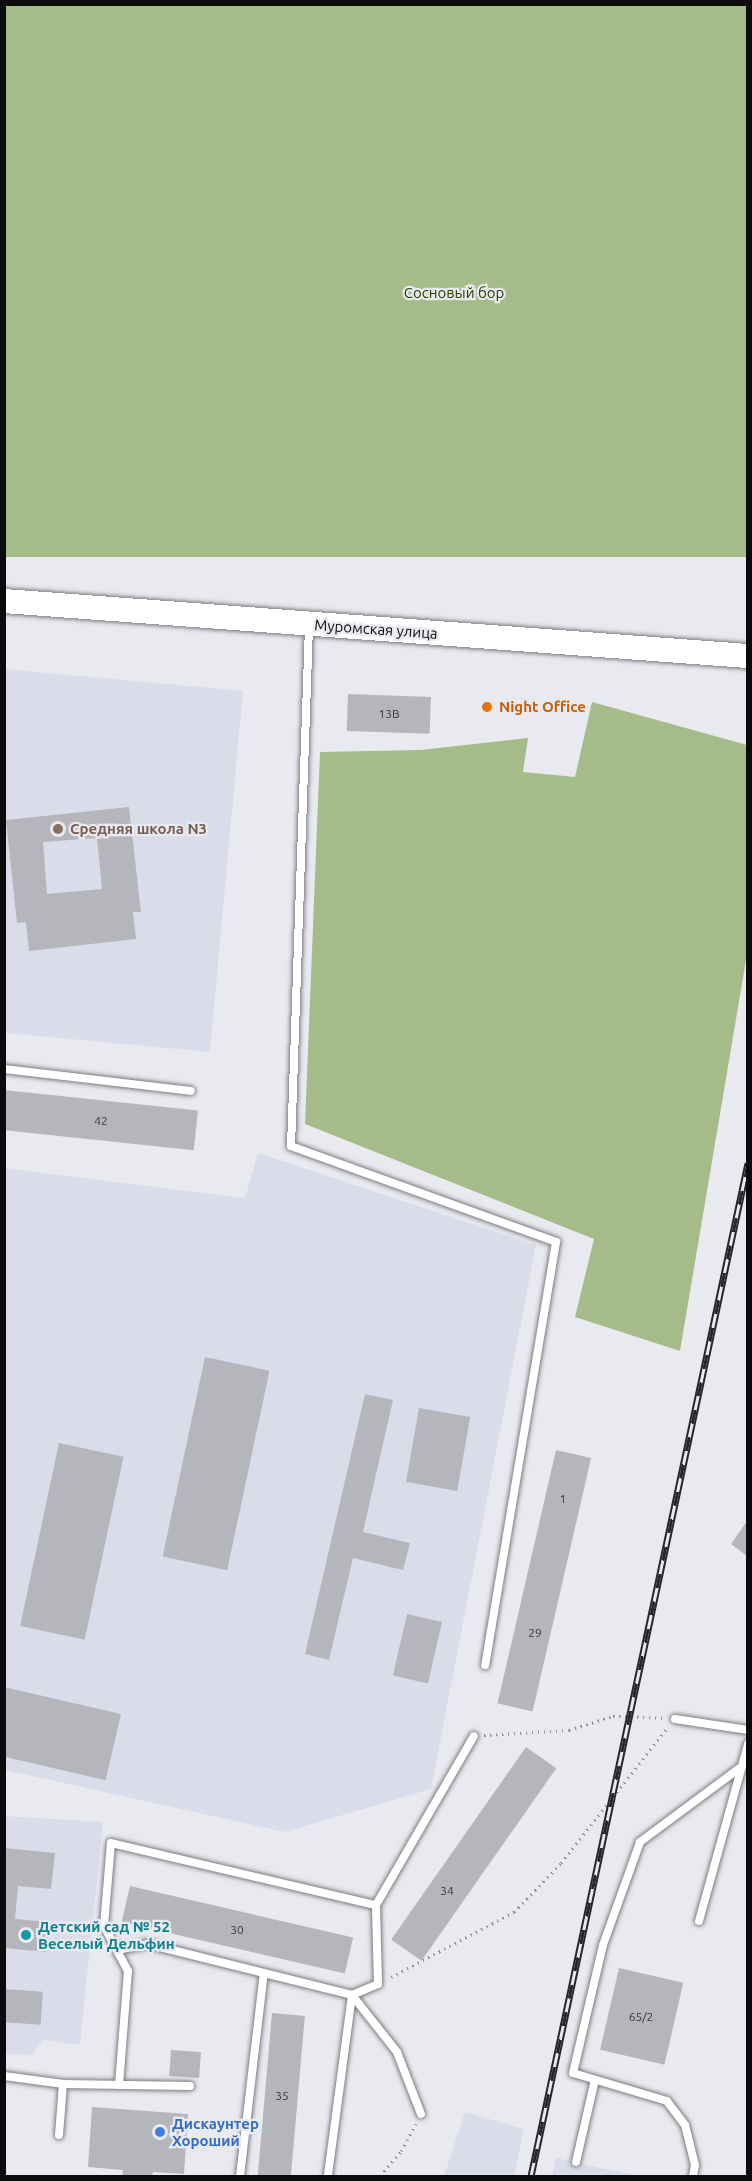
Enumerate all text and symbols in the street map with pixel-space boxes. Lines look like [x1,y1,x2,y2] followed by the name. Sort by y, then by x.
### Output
[404,284,504,302] park label: Сосновый бор
[314,616,438,642] street label: Муромская улица
[499,698,586,716] place label: Night Office
[480,700,494,714] marker: Night Office
[378,707,400,721] house number: 13В
[70,820,207,838] place label: Средняя школа N3
[51,822,65,836] marker: Средняя школа N3
[94,1114,108,1128] house number: 42
[560,1492,566,1506] house number: 1
[528,1626,542,1640] house number: 29
[440,1884,454,1898] house number: 34
[38,1917,175,1952] place label: Детский сад № 52 Веселый Дельфин
[230,1923,244,1937] house number: 30
[19,1928,33,1942] marker: Детский сад № 52 Веселый Дельфин
[629,2010,653,2024] house number: 65/2
[275,2089,289,2103] house number: 35
[172,2114,259,2149] place label: Дискаунтер Хороший
[153,2125,167,2139] marker: Дискаунтер Хороший

